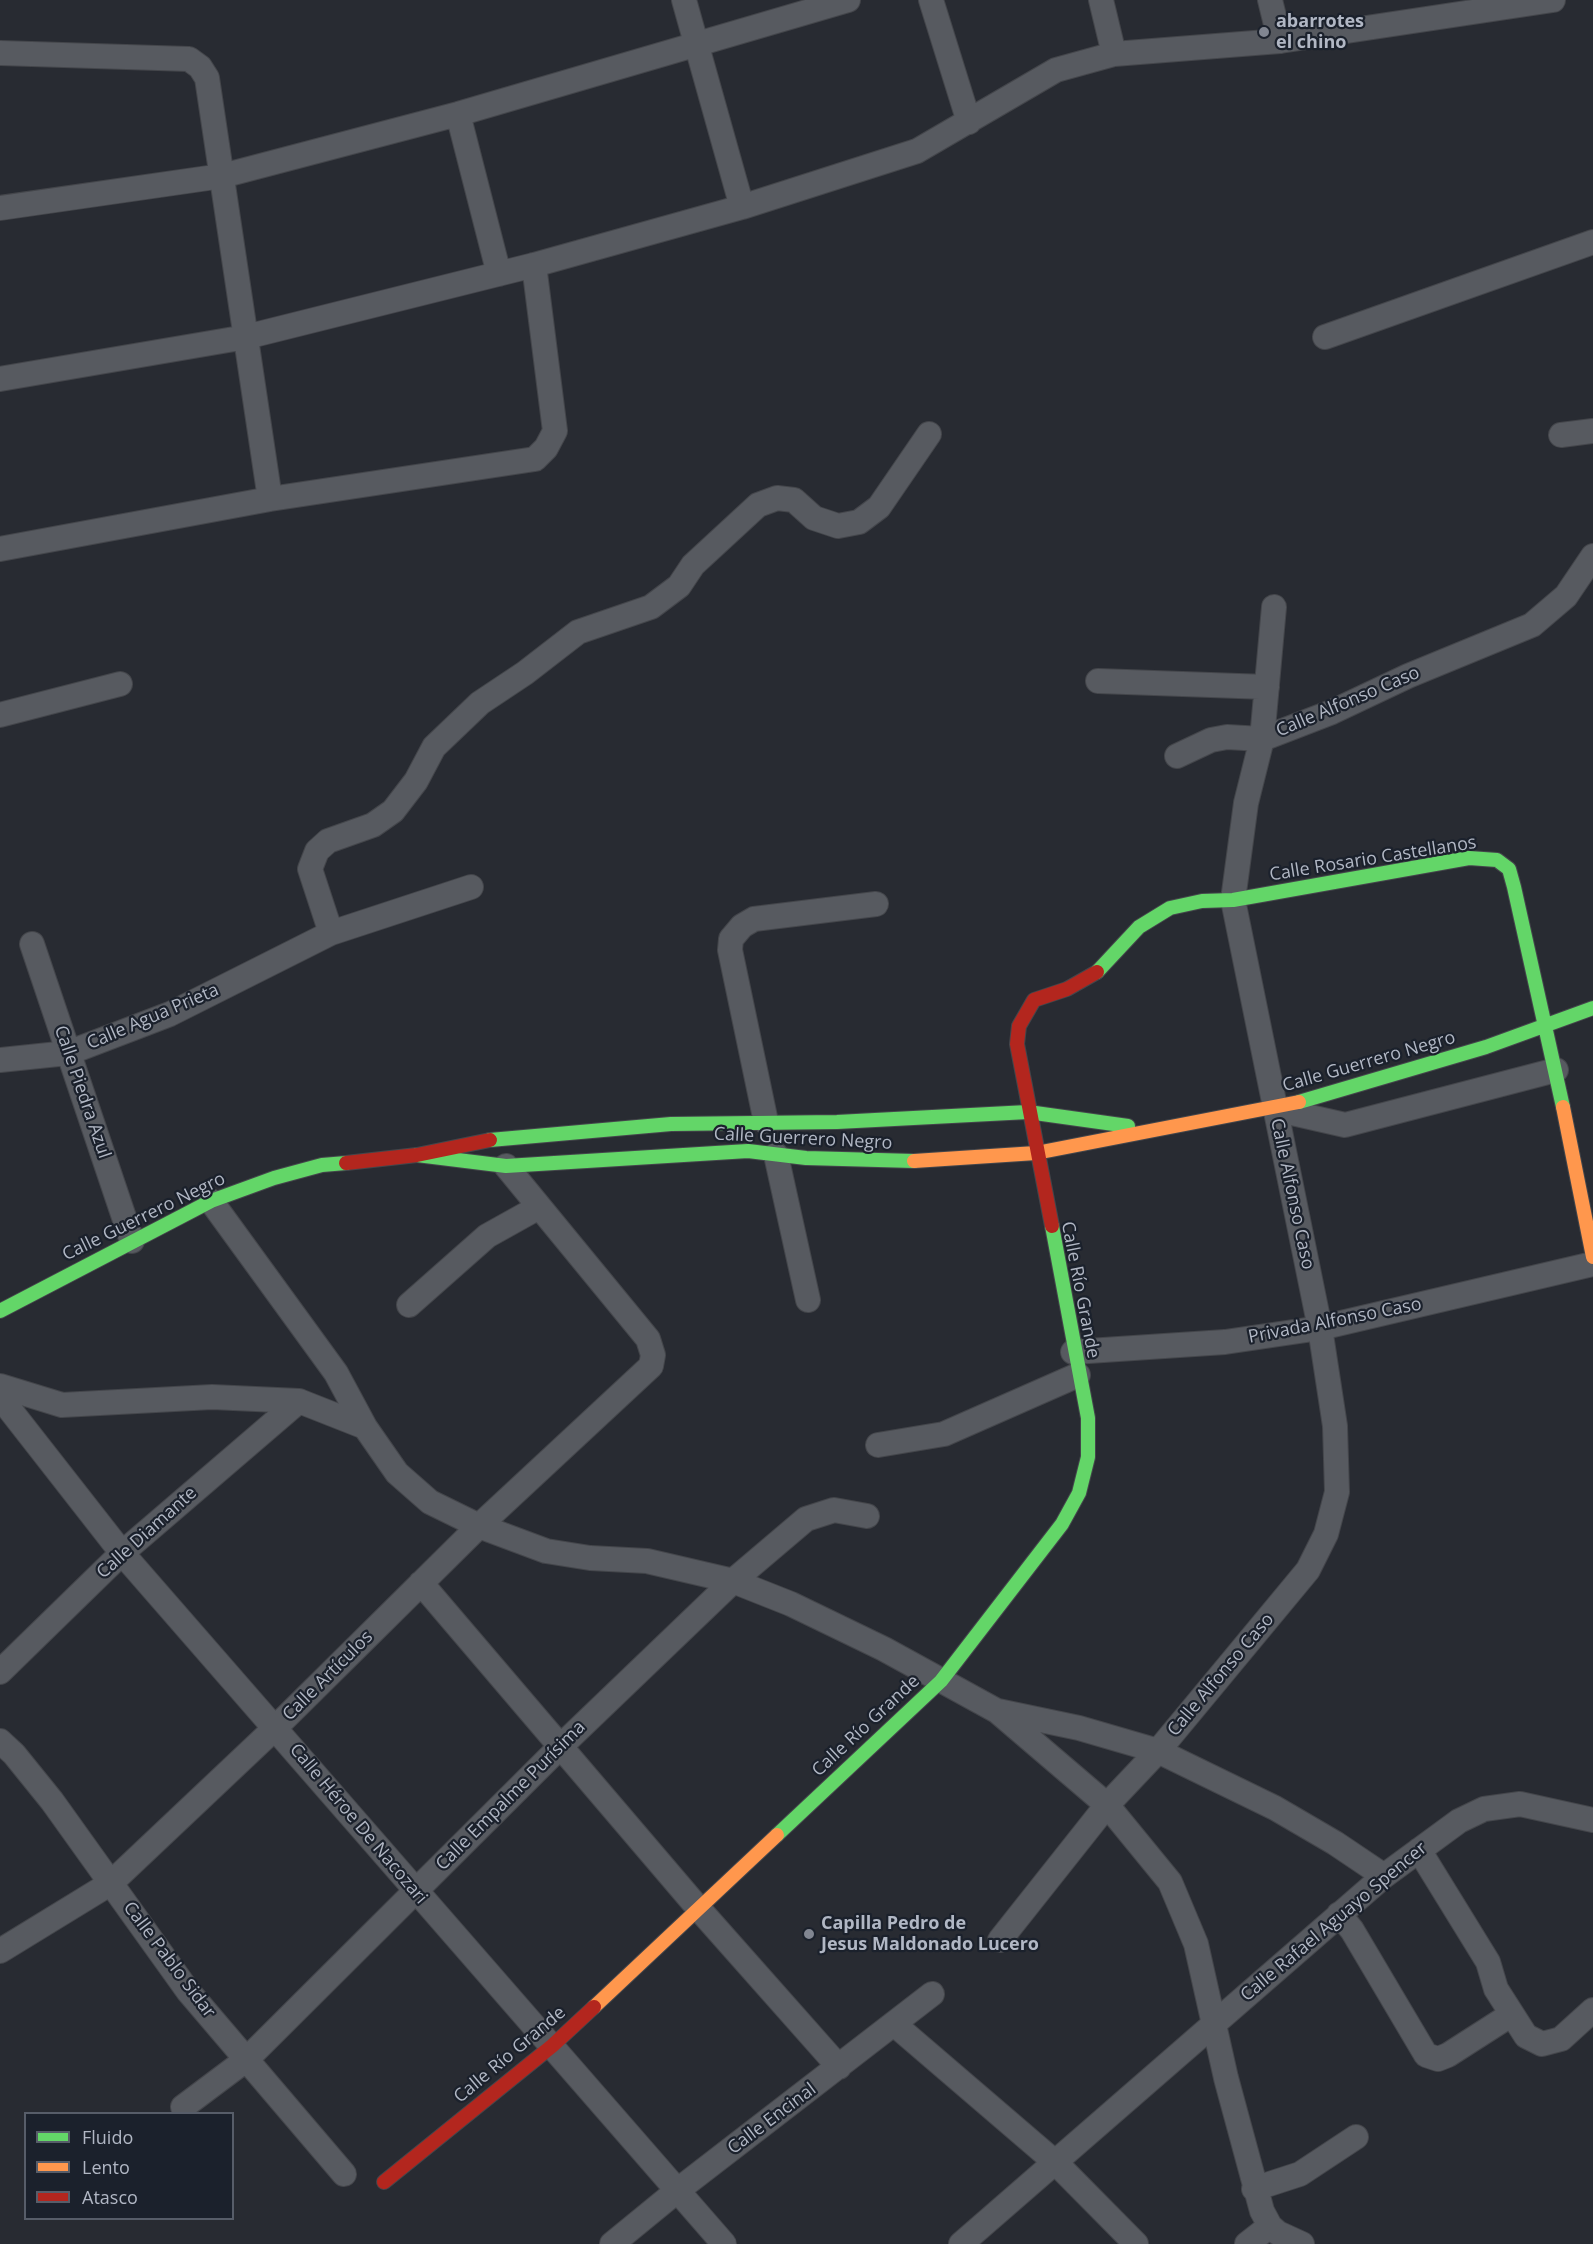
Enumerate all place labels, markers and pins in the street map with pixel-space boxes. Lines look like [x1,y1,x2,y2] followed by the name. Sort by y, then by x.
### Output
[1276,11,1364,54] place label: abarrotes el chino
[1257,25,1271,39] marker: abarrotes el chino
[821,1913,1039,1956] place label: Capilla Pedro de Jesus Maldonado Lucero
[802,1927,816,1941] marker: Capilla Pedro de Jesus Maldonado Lucero

